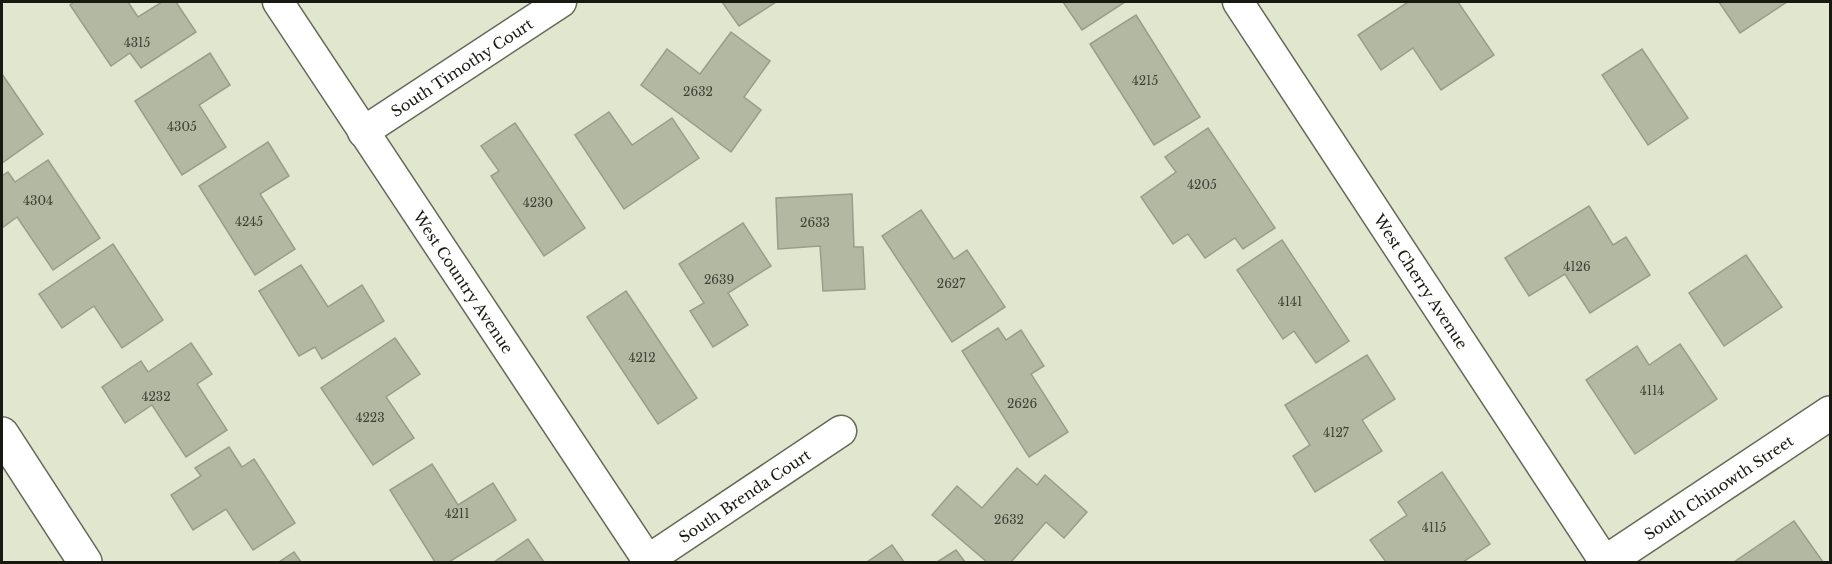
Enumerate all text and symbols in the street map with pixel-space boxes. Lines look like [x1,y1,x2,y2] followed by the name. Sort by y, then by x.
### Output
[387,14,536,121] street label: South Timothy Court
[124,35,150,50] house number: 4315
[1132,73,1158,88] house number: 4215
[683,84,713,99] house number: 2632
[167,119,197,134] house number: 4305
[1187,177,1217,192] house number: 4205
[23,193,53,208] house number: 4304
[523,195,553,210] house number: 4230
[409,206,518,357] street label: West Country Avenue
[1369,210,1472,352] street label: West Cherry Avenue
[235,214,263,229] house number: 4245
[800,215,830,230] house number: 2633
[1563,259,1591,274] house number: 4126
[704,272,734,287] house number: 2639
[937,276,966,291] house number: 2627
[1278,294,1302,309] house number: 4141
[628,350,656,365] house number: 4212
[1640,383,1664,398] house number: 4114
[141,389,171,404] house number: 4232
[1007,396,1037,411] house number: 2626
[355,410,385,425] house number: 4223
[1323,425,1350,440] house number: 4127
[1640,431,1797,544] street label: South Chinowth Street
[675,444,814,546] street label: South Brenda Court
[444,506,470,521] house number: 4211
[994,512,1024,527] house number: 2632
[1422,520,1446,535] house number: 4115

